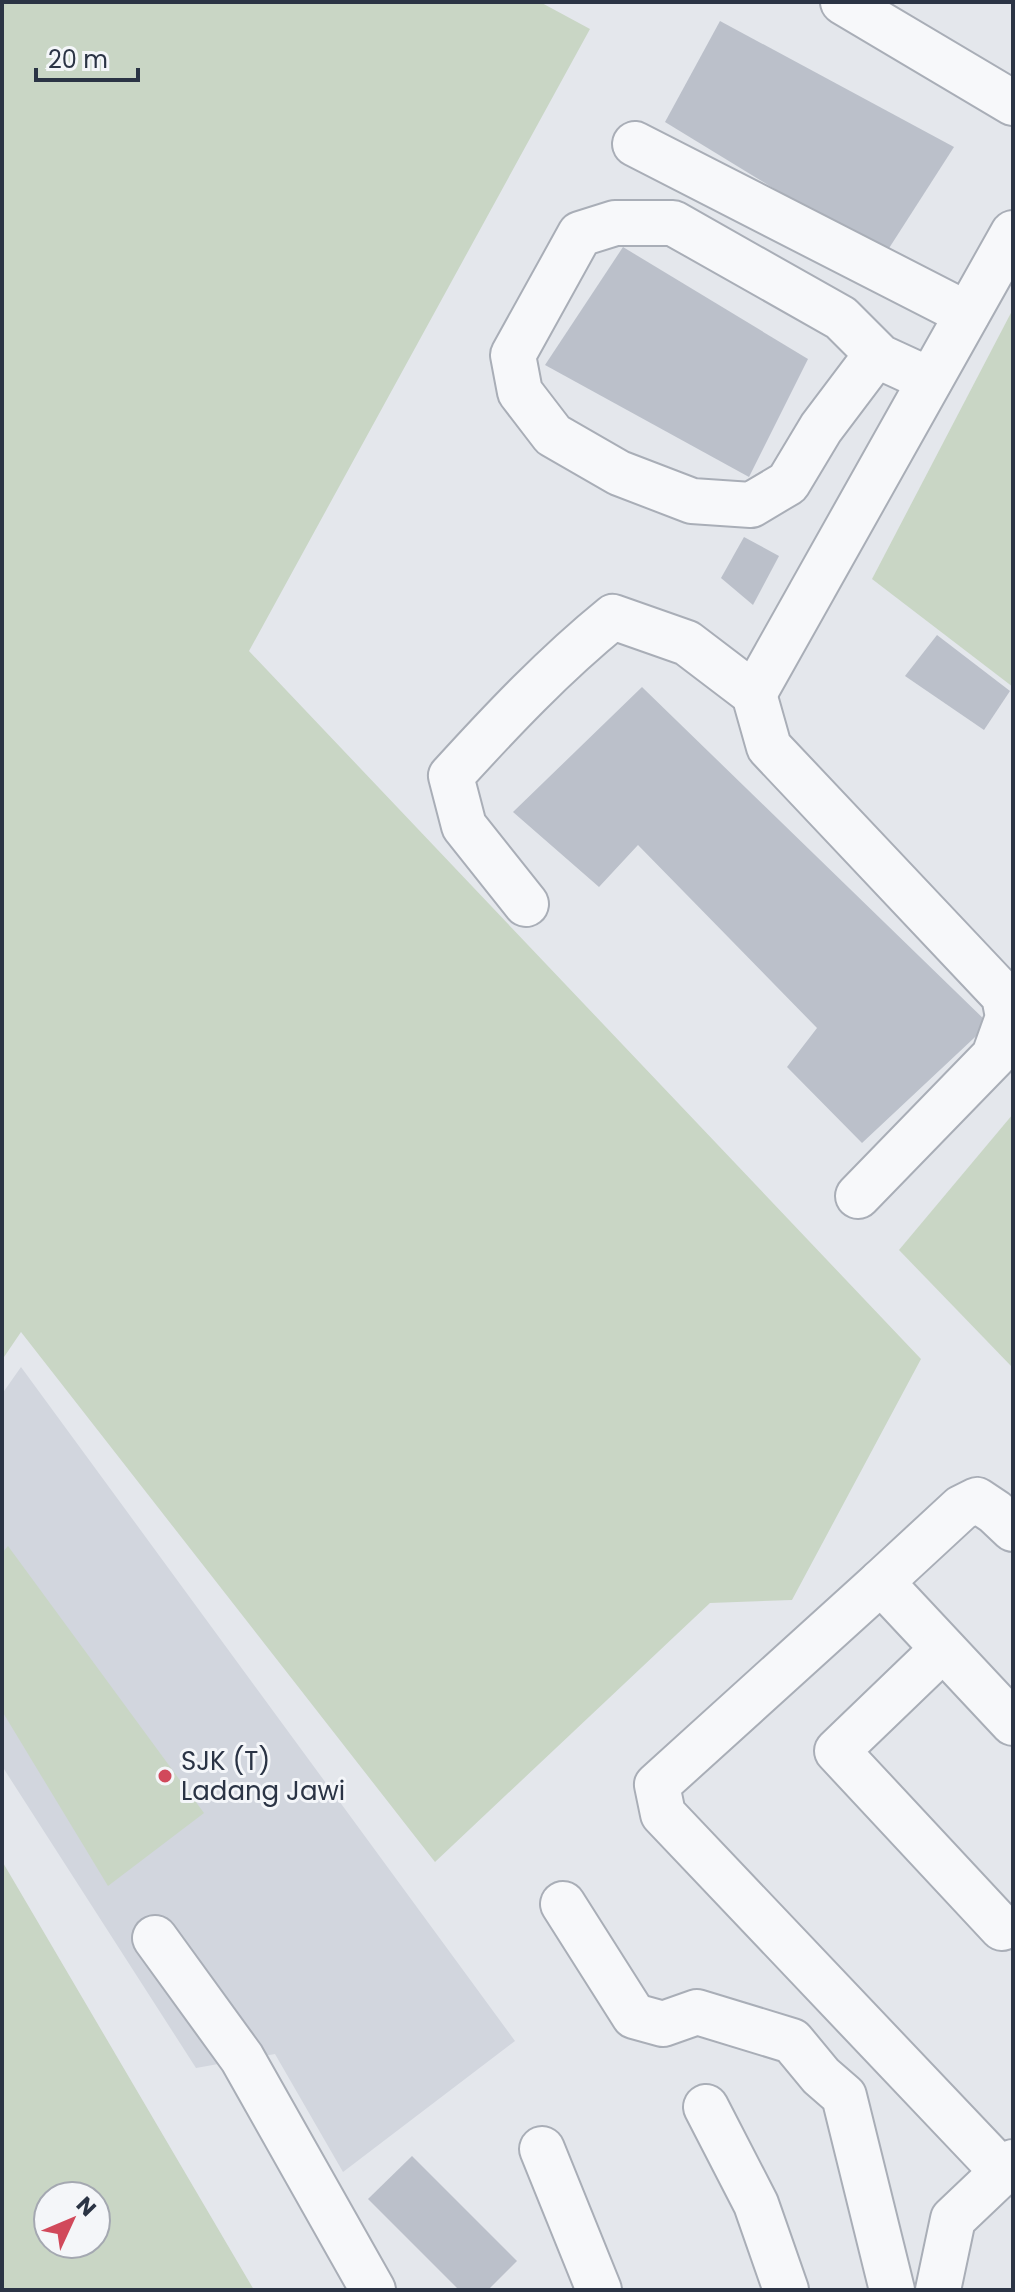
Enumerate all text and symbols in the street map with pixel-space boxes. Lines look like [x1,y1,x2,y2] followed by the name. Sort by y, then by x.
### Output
[36,32,138,82] scale bar
[48,43,108,76] text: 20 m
[181,1743,345,1809] place label: SJK (T) Ladang Jawi
[156,1767,174,1785] marker: SJK (T) Ladang Jawi
[32,2180,112,2260] north arrow
[69,2190,103,2223] text: N

